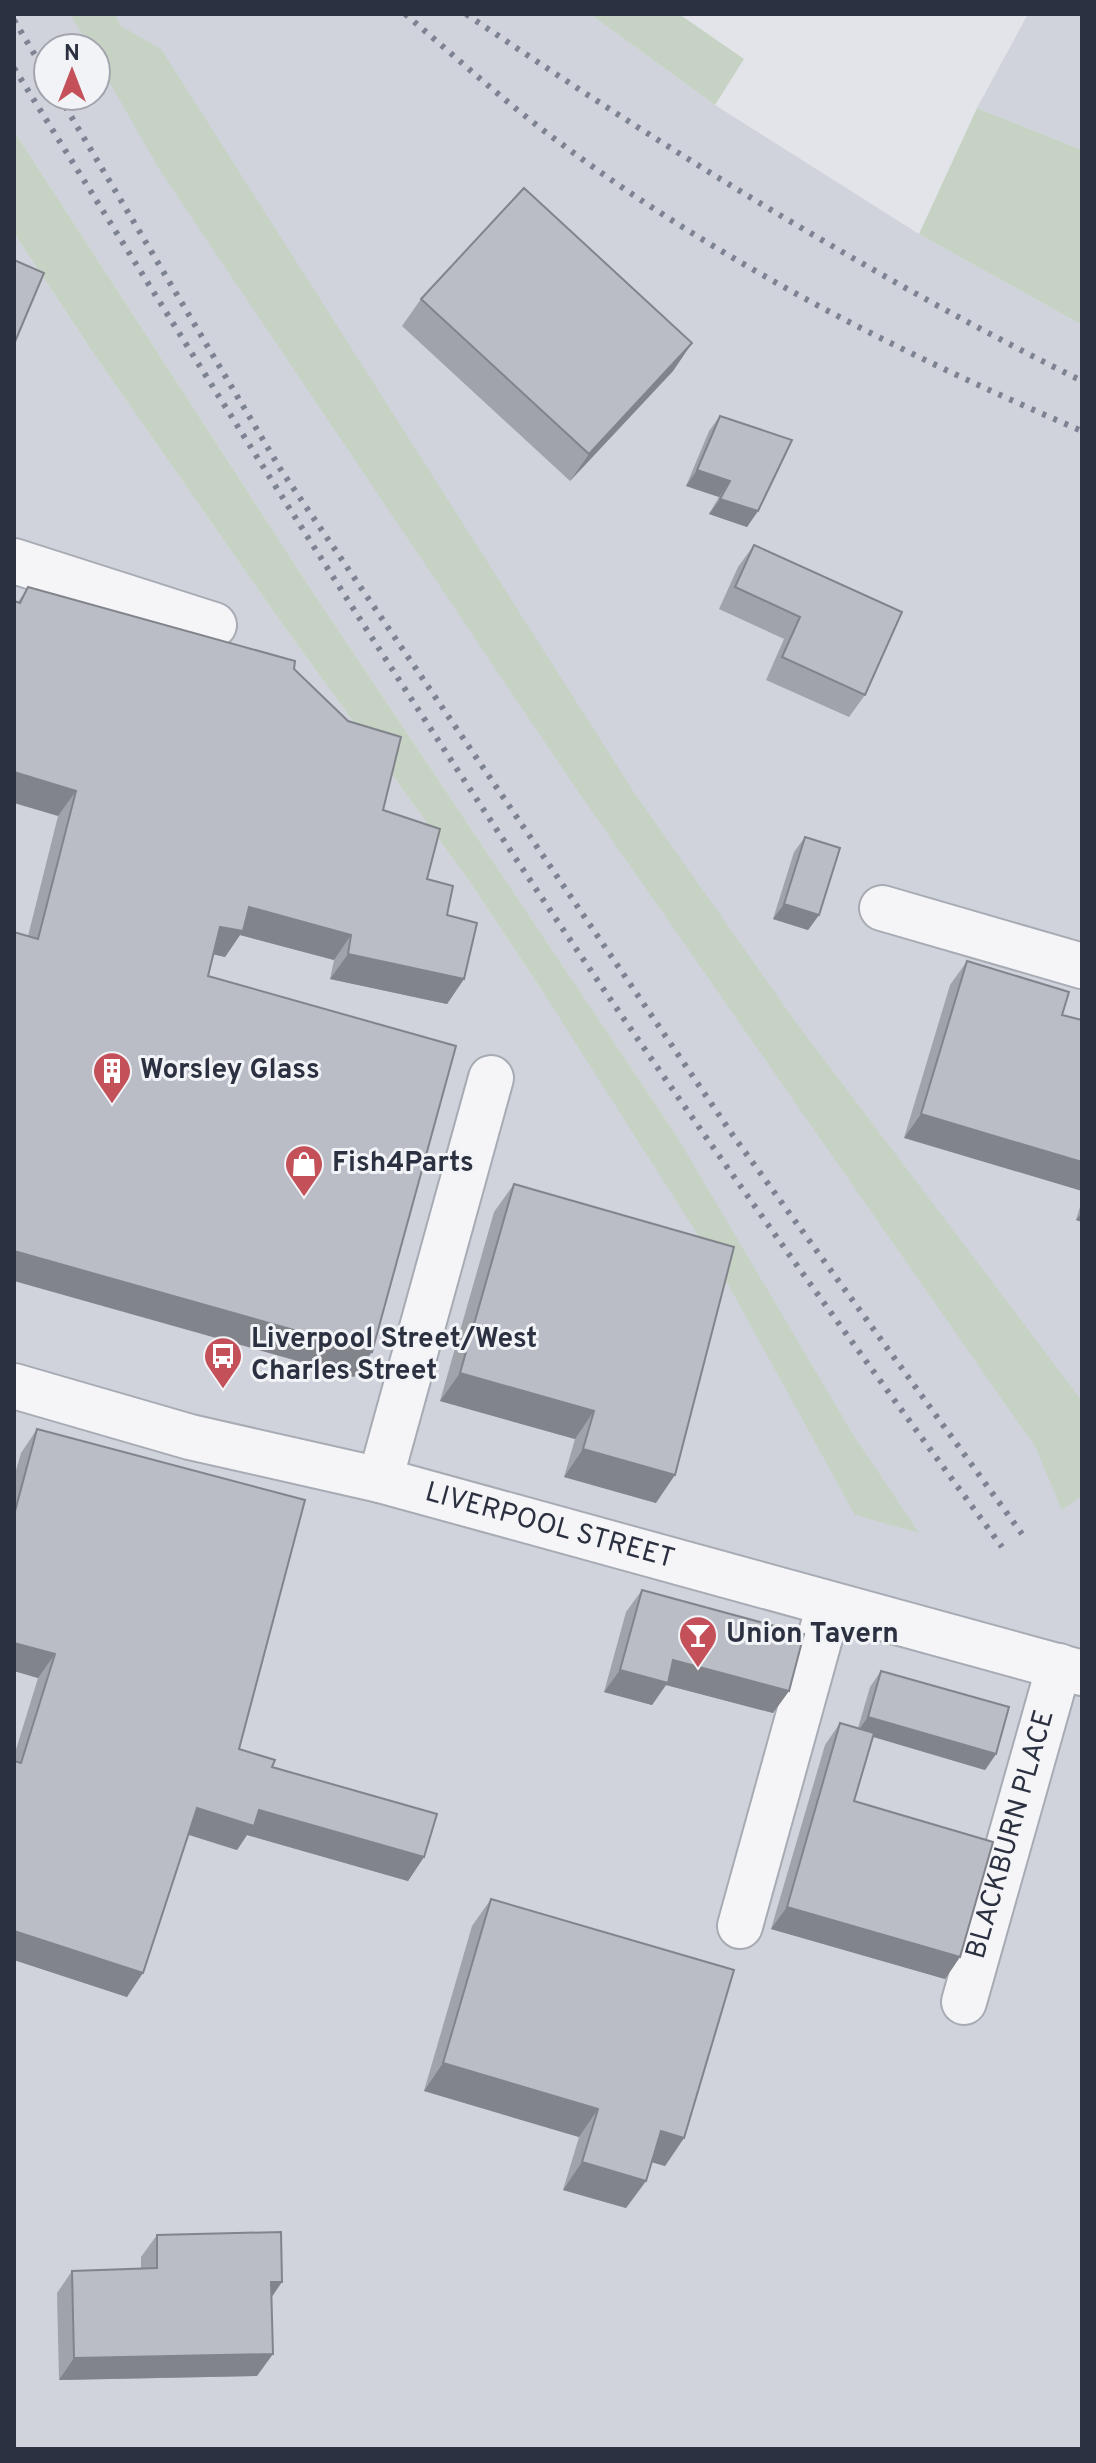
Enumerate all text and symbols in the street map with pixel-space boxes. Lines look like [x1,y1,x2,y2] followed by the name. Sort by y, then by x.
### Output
[32,32,112,112] north arrow
[64,41,80,68] text: N
[91,1050,133,1105] building icon: Worsley Glass
[140,1053,320,1089] place label: Worsley Glass
[283,1143,325,1198] shop icon: Fish4Parts
[332,1146,474,1182] place label: Fish4Parts
[251,1322,537,1390] place label: Liverpool Street/West Charles Street
[202,1335,244,1390] bus stop icon: Liverpool Street/West Charles Street
[421,1475,678,1578] street label: LIVERPOOL STREET
[677,1614,719,1669] bar icon: Union Tavern
[726,1617,899,1653] place label: Union Tavern
[959,1706,1064,1963] street label: BLACKBURN PLACE

